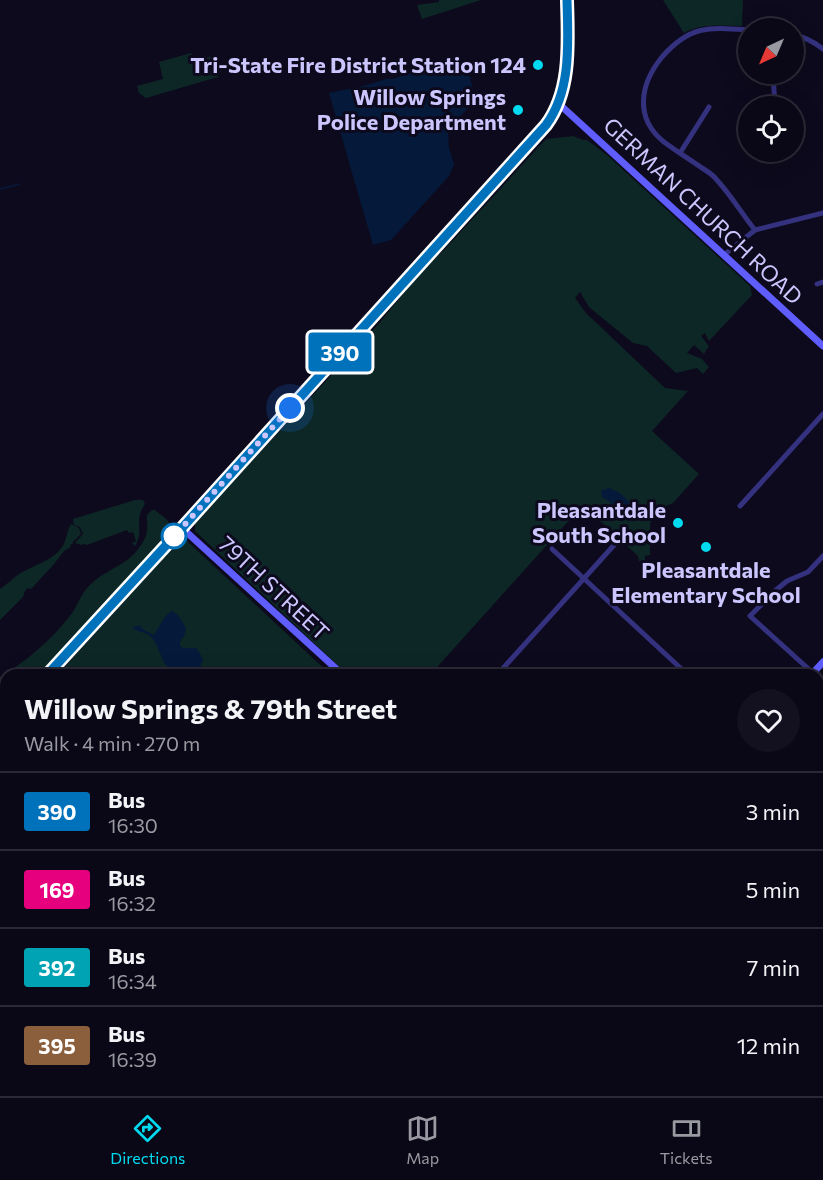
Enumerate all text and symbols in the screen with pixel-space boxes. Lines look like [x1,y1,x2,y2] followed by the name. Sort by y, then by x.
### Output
[738,18,804,84] north arrow
[738,18,804,162] map controls
[190,51,526,78] place label: Tri-State Fire District Station 124
[531,58,545,72] marker: Tri-State Fire District Station 124
[317,83,506,135] place label: Willow Springs Police Department
[738,96,804,162] button: locate
[511,103,525,117] marker: Willow Springs Police Department
[598,111,808,310] street label: GERMAN CHURCH ROAD
[306,332,374,372] line badge: 390
[320,340,360,365] text: 390
[275,393,305,423] your location
[532,496,666,548] place label: Pleasantdale South School
[671,516,685,530] marker: Pleasantdale South School
[161,523,187,549] unlabelled marker
[214,530,335,645] street label: 79TH STREET
[699,540,713,554] marker: Pleasantdale Elementary School
[611,556,801,608] place label: Pleasantdale Elementary School
[737,689,800,752] button: heart
[24,691,397,725] text: Willow Springs & 79th Street
[24,731,200,755] text: Walk · 4 min · 270 m
[108,786,145,813] text: Bus
[746,798,800,825] text: 3 min
[37,799,77,824] text: 390
[108,813,158,837] text: 16:30
[108,864,145,891] text: Bus
[746,876,800,903] text: 5 min
[39,877,75,902] text: 169
[108,891,156,915] text: 16:32
[108,942,145,969] text: Bus
[747,954,800,981] text: 7 min
[38,955,76,980] text: 392
[108,969,157,993] text: 16:34
[108,1020,145,1047] text: Bus
[737,1032,800,1059] text: 12 min
[38,1033,76,1058] text: 395
[108,1047,157,1071] text: 16:39
[110,1112,185,1167] tab: Directions
[406,1112,439,1167] tab: Map
[660,1112,713,1167] tab: Tickets

